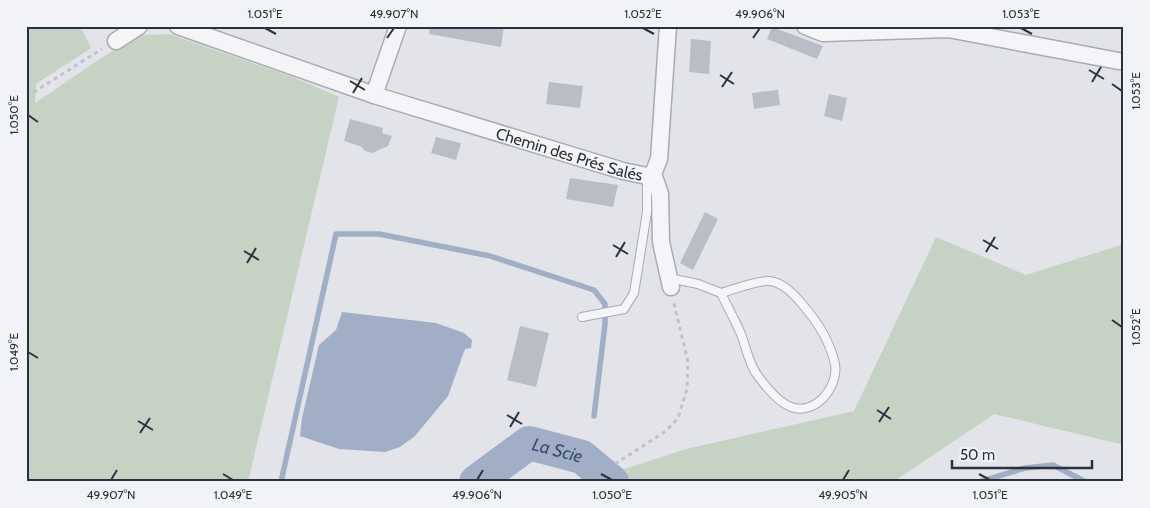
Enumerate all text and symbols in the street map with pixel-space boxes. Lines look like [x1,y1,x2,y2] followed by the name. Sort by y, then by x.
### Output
[247,6,283,21] text: 1.051°E
[369,6,419,21] text: 49.907°N
[624,6,662,21] text: 1.052°E
[735,6,785,21] text: 49.906°N
[1002,6,1040,21] text: 1.053°E
[1128,72,1143,110] text: 1.053°E
[6,95,21,135] text: 1.050°E
[494,124,645,185] street label: Chemin des Prés Salés
[1128,308,1143,346] text: 1.052°E
[6,332,21,371] text: 1.049°E
[530,433,585,468] water label: La Scie
[952,438,1092,470] scale bar
[960,446,995,464] text: 50 m
[86,487,136,502] text: 49.907°N
[214,487,253,502] text: 1.049°E
[452,487,502,502] text: 49.906°N
[592,487,632,502] text: 1.050°E
[818,487,868,502] text: 49.905°N
[972,487,1008,502] text: 1.051°E

